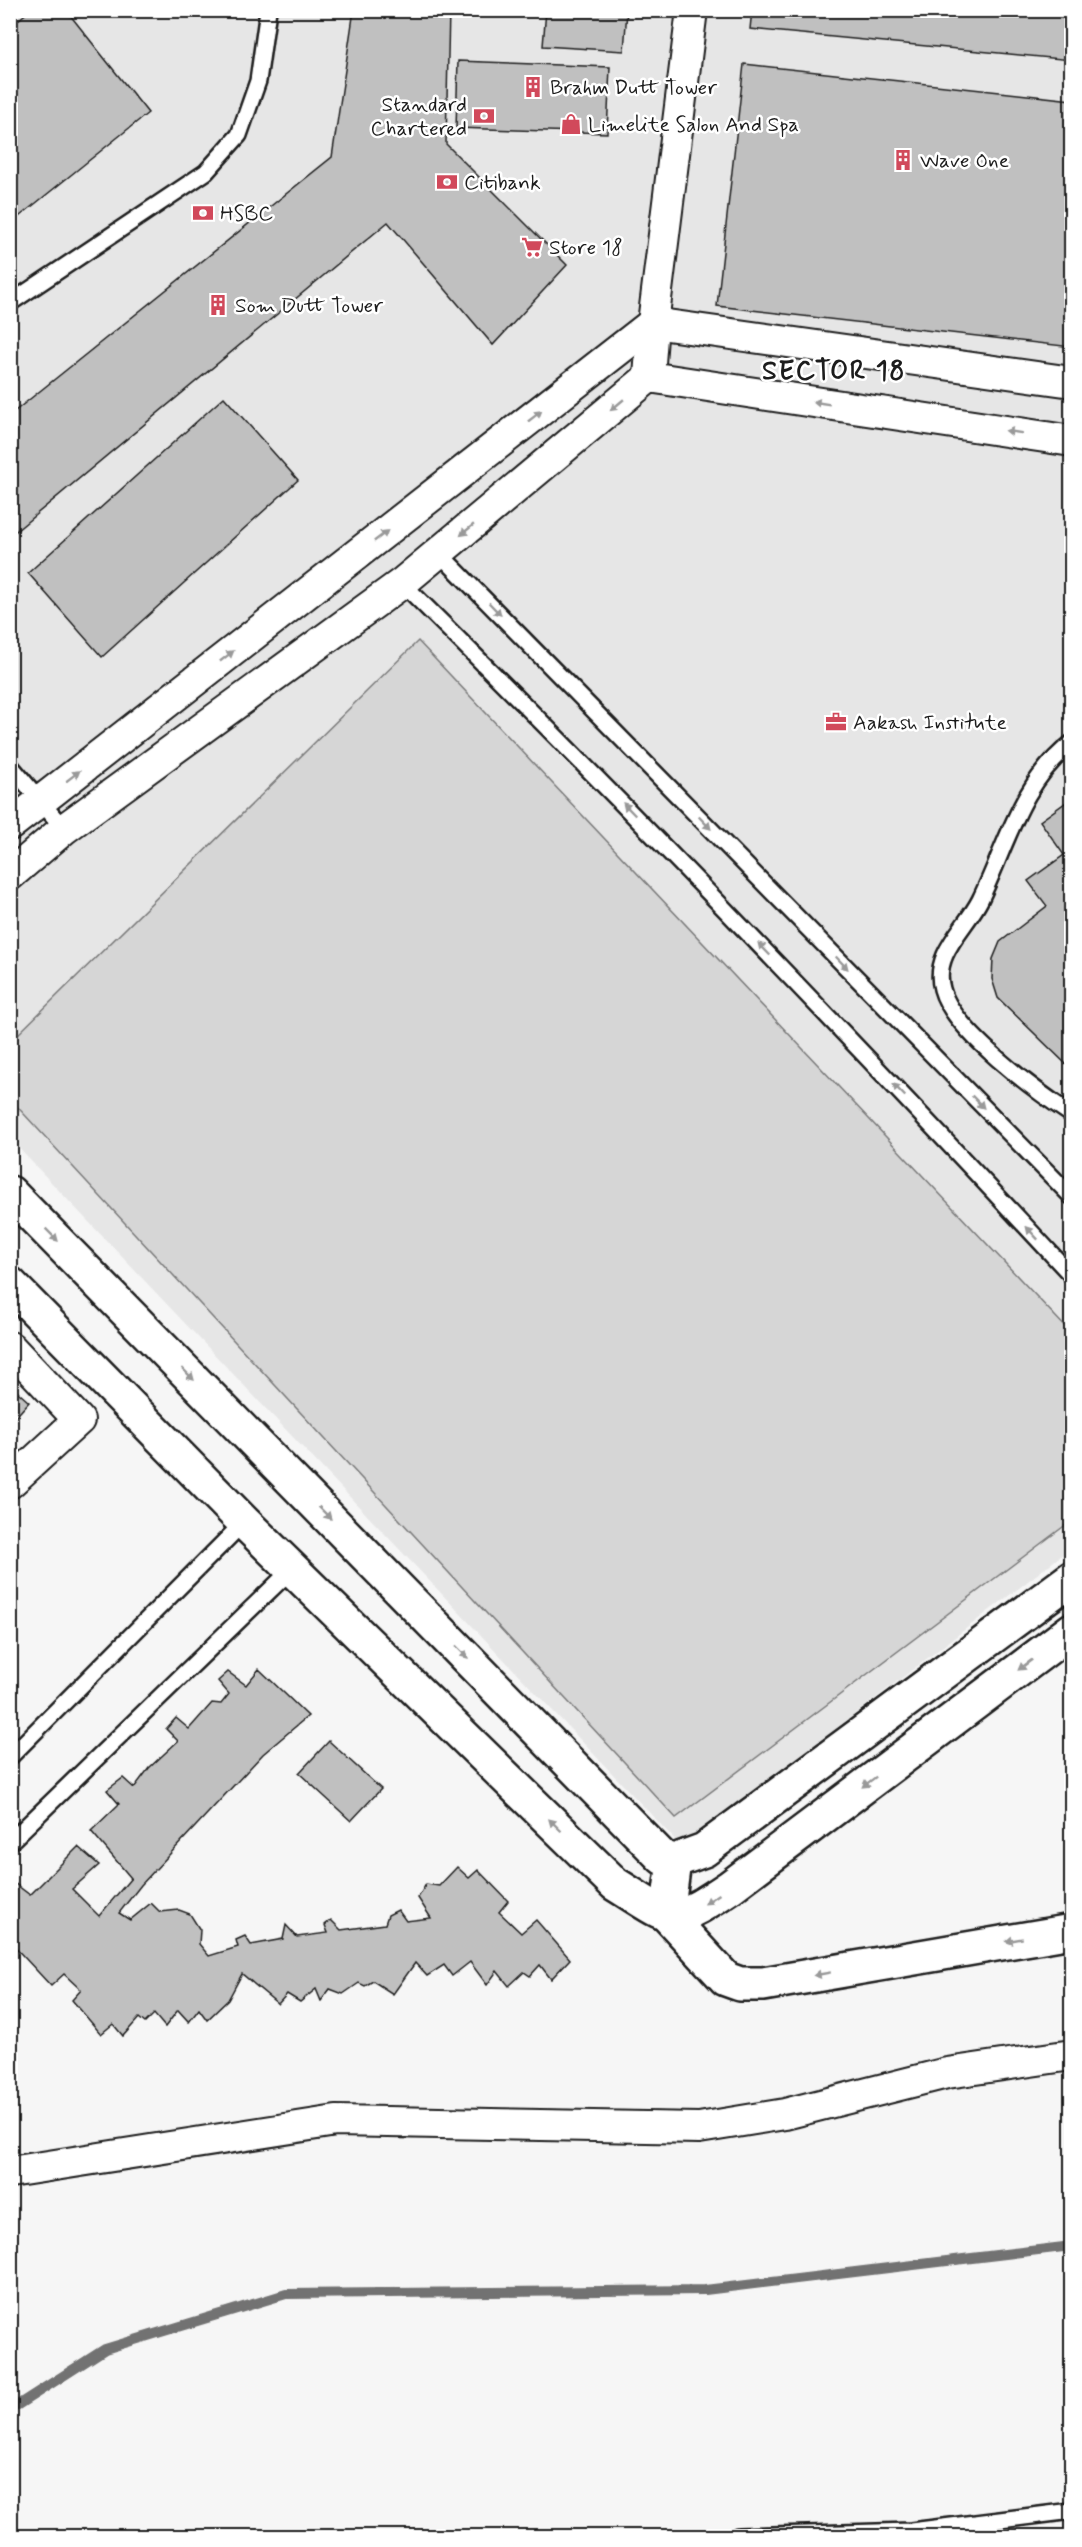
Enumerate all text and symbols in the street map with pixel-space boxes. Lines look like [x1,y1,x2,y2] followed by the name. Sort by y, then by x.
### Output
[550,74,717,102] place label: Brahm Dutt Tower
[521,75,545,99] building icon: Brahm Dutt Tower
[370,91,467,143] place label: Standard Chartered
[472,104,496,128] bank icon: Standard Chartered
[588,111,799,139] place label: Limelite Salon And Spa
[559,112,583,136] shop icon: Limelite Salon And Spa
[920,147,1009,175] place label: Wave One
[891,148,915,172] building icon: Wave One
[464,169,541,197] place label: Citibank
[435,170,459,194] bank icon: Citibank
[220,200,273,228] place label: HSBC
[191,201,215,225] bank icon: HSBC
[549,234,623,262] place label: Store 18
[520,235,544,259] supermarket icon: Store 18
[235,292,383,320] place label: Som Dutt Tower
[206,293,230,317] building icon: Som Dutt Tower
[762,354,906,389] district label: SECTOR 18
[609,398,625,411] one-way arrow
[811,399,830,408] one-way arrow
[527,411,542,423] one-way arrow
[1004,428,1023,437] one-way arrow
[459,523,475,536] one-way arrow
[373,530,389,542] one-way arrow
[488,602,502,617] one-way arrow
[219,650,235,662] one-way arrow
[853,709,1007,737] place label: Aakash Institute
[824,710,848,734] office icon: Aakash Institute
[66,770,81,782] one-way arrow
[622,801,636,816] one-way arrow
[698,816,712,831] one-way arrow
[757,942,771,957] one-way arrow
[834,955,848,969] one-way arrow
[893,1083,906,1098] one-way arrow
[971,1094,985,1109] one-way arrow
[1026,1226,1039,1241] one-way arrow
[44,1228,59,1242] one-way arrow
[181,1366,195,1380] one-way arrow
[318,1505,332,1519] one-way arrow
[455,1644,469,1658] one-way arrow
[1017,1659,1033,1671] one-way arrow
[861,1776,876,1788] one-way arrow
[548,1819,562,1833] one-way arrow
[704,1893,721,1904] one-way arrow
[1004,1936,1023,1945] one-way arrow
[812,1970,831,1979] one-way arrow

